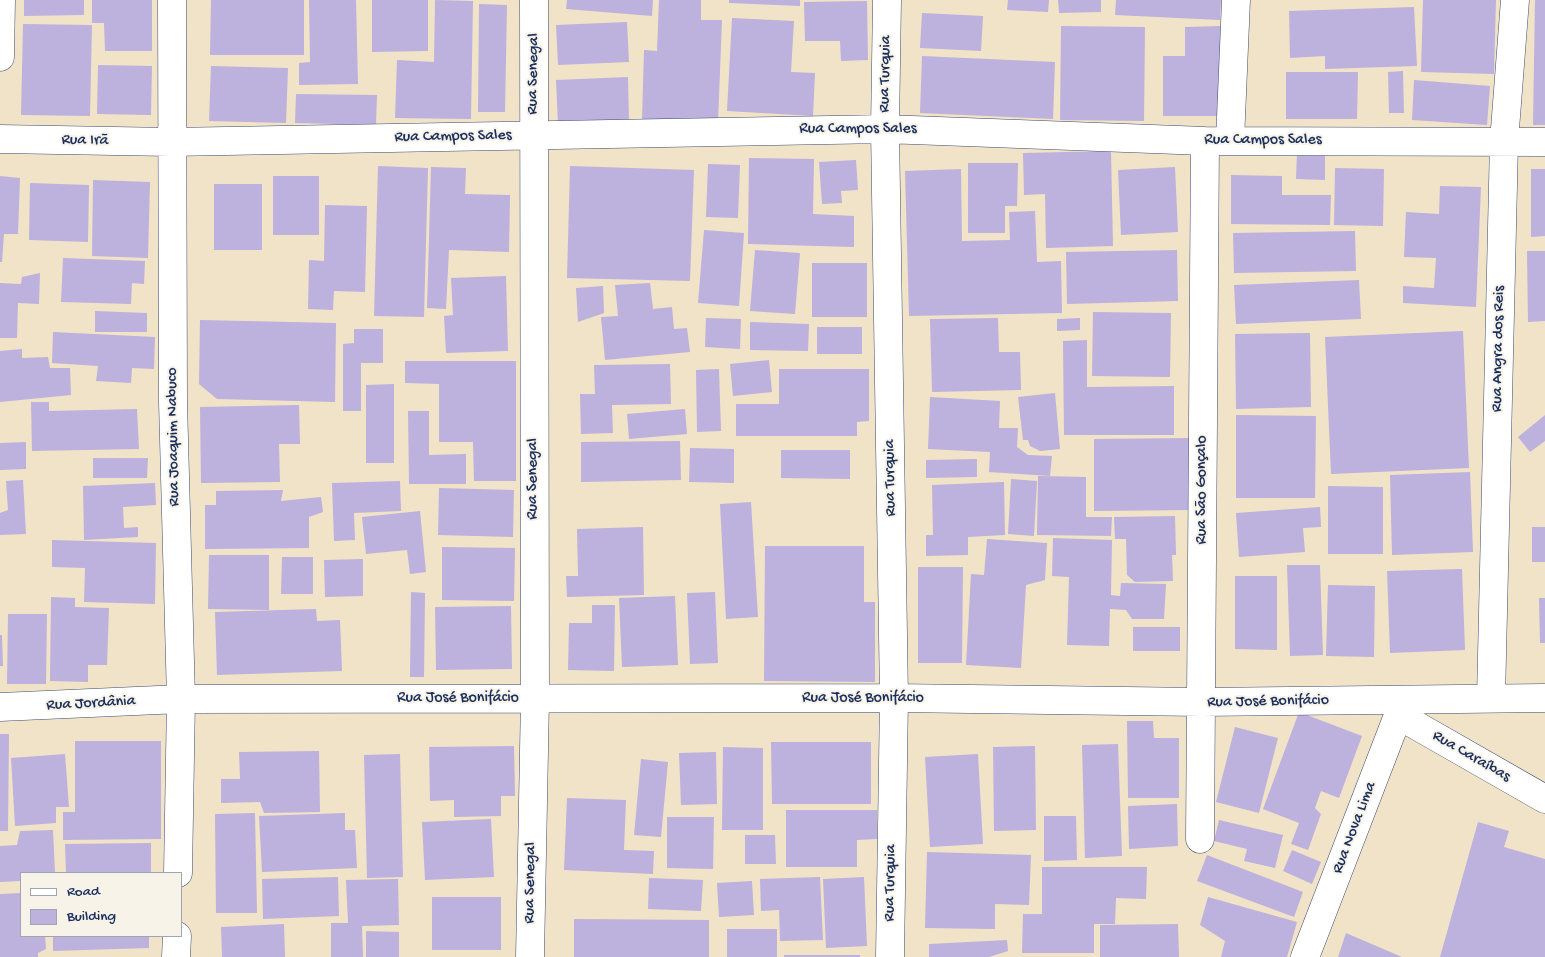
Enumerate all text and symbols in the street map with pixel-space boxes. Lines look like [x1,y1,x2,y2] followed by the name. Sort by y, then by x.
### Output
[524,33,544,115] street label: Rua Senegal
[876,35,896,113] street label: Rua Turquia
[799,120,917,140] street label: Rua Campos Sales
[394,126,512,148] street label: Rua Campos Sales
[61,131,109,151] street label: Rua Irã
[1204,131,1322,151] street label: Rua Campos Sales
[1488,286,1510,412] street label: Rua Angra dos Reis
[163,367,185,507] street label: Rua Joaquim Nabuco
[1193,435,1213,545] street label: Rua São Gonçalo
[524,438,544,520] street label: Rua Senegal
[881,439,901,517] street label: Rua Turquia
[397,689,519,709] street label: Rua José Bonifácio
[802,689,924,709] street label: Rua José Bonifácio
[1207,691,1329,713] street label: Rua José Bonifácio
[46,692,136,716] street label: Rua Jordânia
[1428,727,1514,787] street label: Rua Caraíbas
[1329,779,1381,877] street label: Rua Nova Lima
[521,842,541,924] street label: Rua Senegal
[881,844,901,922] street label: Rua Turquia
[20,872,182,937] legend
[67,883,100,901] text: Road
[67,908,116,926] text: Building

